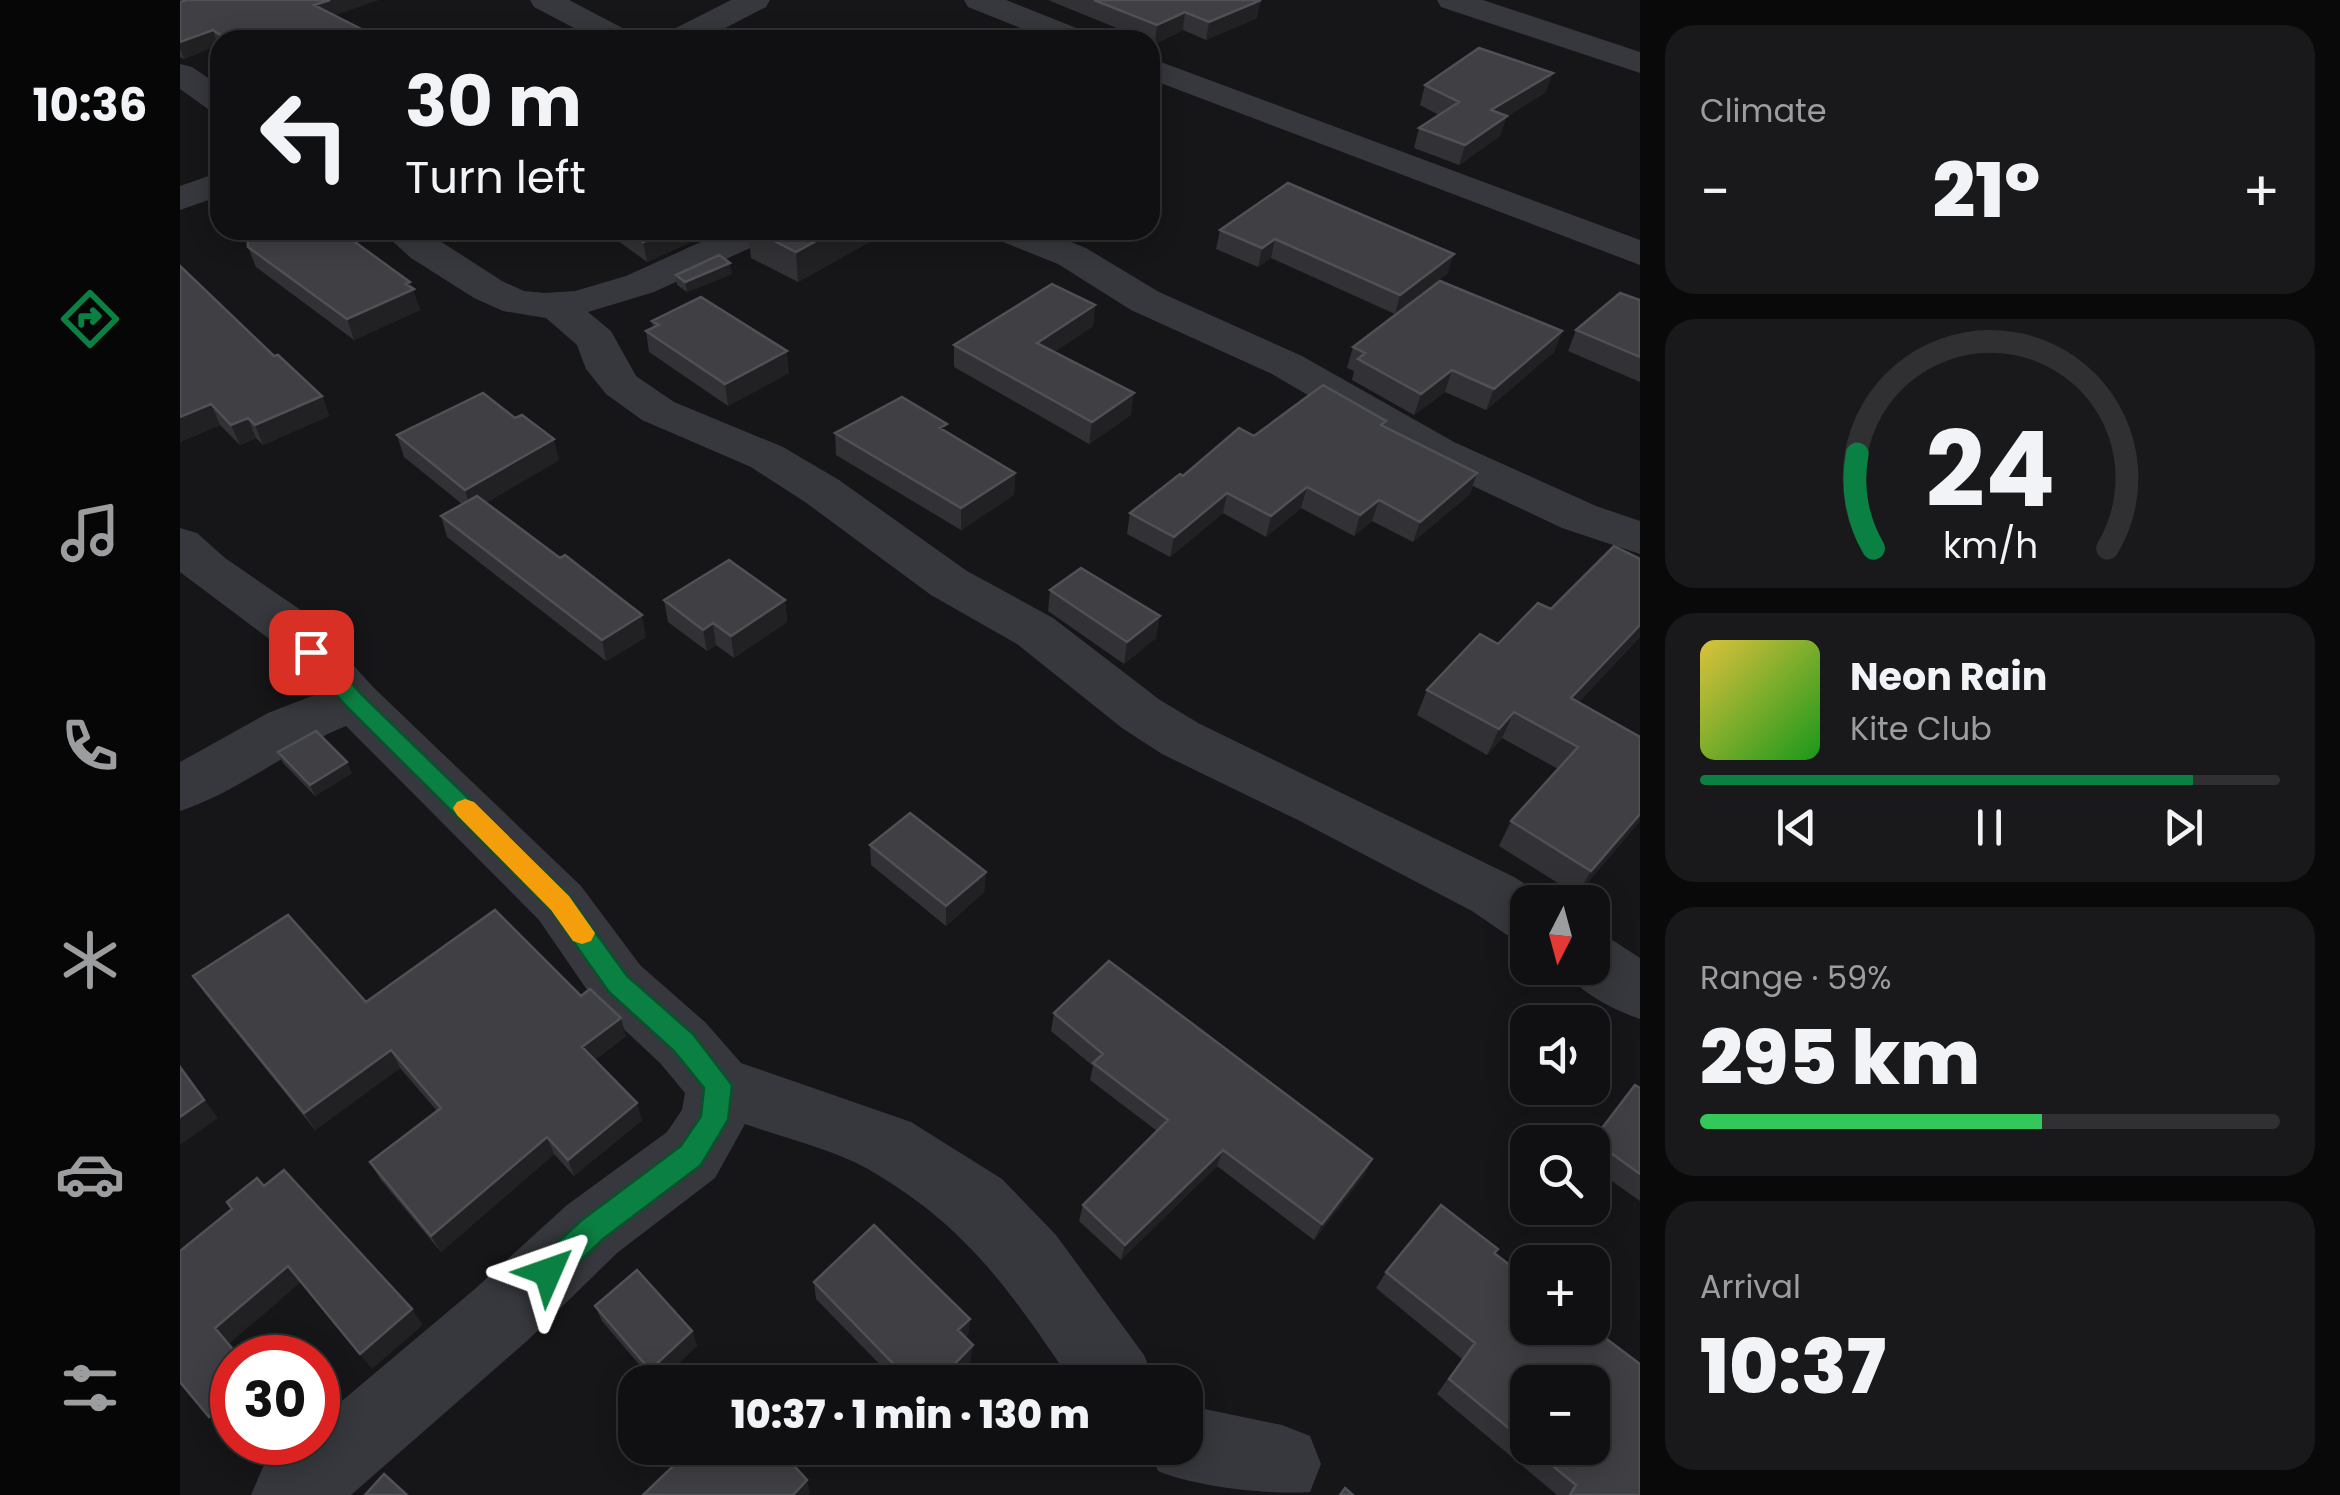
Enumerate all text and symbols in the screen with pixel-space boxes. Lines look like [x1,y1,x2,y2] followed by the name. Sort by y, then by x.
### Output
[405,52,582,151] text: 30 m
[240,70,370,200] icon: left
[33,74,147,137] text: 10:36
[1700,88,1827,133] text: Climate
[1933,138,2040,243] text: 21°
[405,146,586,209] text: Turn left
[1700,153,1730,230] text: −
[2242,153,2280,230] text: +
[55,284,125,354] icon: directions
[1925,397,2055,542] text: 24
[55,498,125,568] icon: music
[1942,520,2038,571] text: km/h
[269,610,354,695] pin
[284,625,339,680] icon: arrive
[1850,650,2047,703] text: Neon Rain
[1850,706,1992,751] text: Kite Club
[55,711,125,781] icon: phone
[1769,800,1824,855] icon: previous
[1962,800,2017,855] icon: pause
[2156,800,2211,855] icon: next
[1510,885,1610,985] north arrow
[1510,885,1610,1465] map controls
[55,925,125,995] icon: climate
[1700,955,1891,1000] text: Range · 59%
[1510,1005,1610,1105] button: sound
[1700,1005,1980,1110] text: 295 km
[1510,1125,1610,1225] button: search
[55,1139,125,1209] icon: car
[496,1220,600,1324] position arrow
[1510,1245,1610,1345] button: +
[1700,1264,1801,1309] text: Arrival
[1700,1314,1886,1419] text: 10:37
[210,1335,340,1465] speed limit sign: 30
[55,1353,125,1423] icon: filters
[1510,1365,1610,1465] button: −
[731,1388,1090,1441] text: 10:37 · 1 min · 130 m

